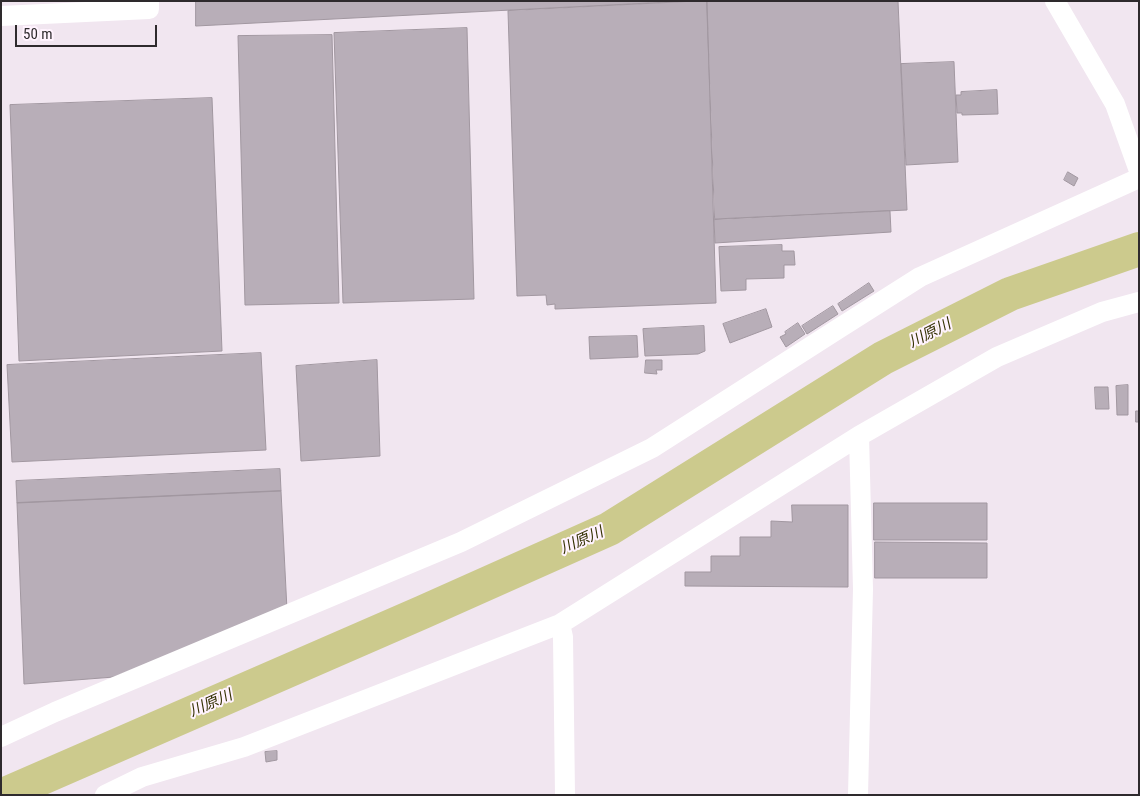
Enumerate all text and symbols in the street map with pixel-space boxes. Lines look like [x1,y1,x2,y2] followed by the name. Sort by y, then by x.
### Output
[18,15,160,47] scale bar
[23,25,53,43] text: 50 m
[906,316,954,352] water label: 川原川
[558,524,606,558] water label: 川原川
[187,687,235,721] water label: 川原川

